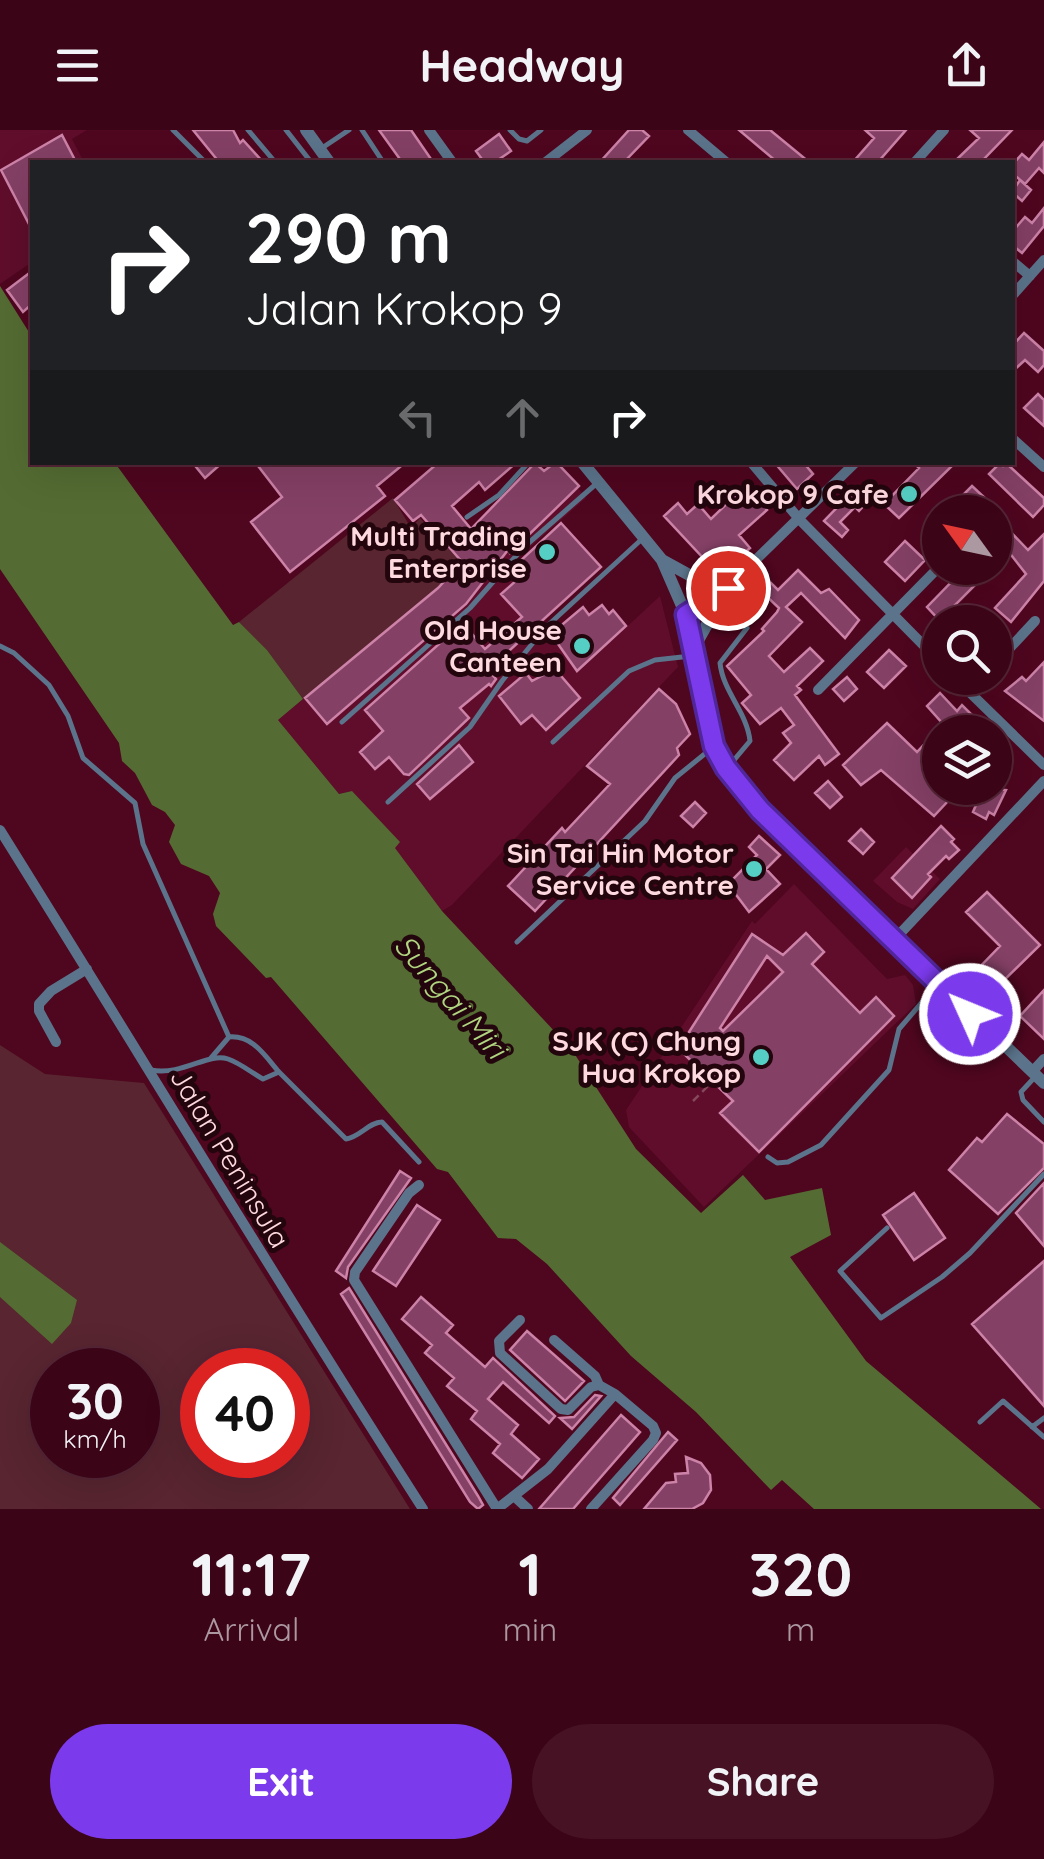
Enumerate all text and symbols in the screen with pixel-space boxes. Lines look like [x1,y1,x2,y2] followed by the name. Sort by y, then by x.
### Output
[419,37,625,93] text: Headway
[50,38,105,93] icon: menu
[939,38,994,93] icon: share
[245,193,452,281] text: 290 m
[80,200,210,330] icon: right
[245,280,562,336] text: Jalan Krokop 9
[390,390,445,445] icon: left
[495,390,550,445] icon: ahead
[600,390,655,445] icon: right
[697,476,889,511] place label: Krokop 9 Cafe
[898,483,920,505] marker: Krokop 9 Cafe
[922,495,1012,585] north arrow
[922,495,1012,805] map controls
[350,518,527,585] place label: Multi Trading Enterprise
[536,541,558,563] marker: Multi Trading Enterprise
[686,546,771,631] pin
[701,561,756,616] icon: arrive
[922,605,1012,695] button: search
[424,612,562,679] place label: Old House Canteen
[571,635,593,657] marker: Old House Canteen
[922,715,1012,805] button: layers
[507,835,734,902] place label: Sin Tai Hin Motor Service Centre
[743,858,765,880] marker: Sin Tai Hin Motor Service Centre
[387,927,517,1069] water label: Sungai Miri
[918,962,1022,1066] position arrow
[552,1023,741,1090] place label: SJK (C) Chung Hua Krokop
[750,1046,772,1068] marker: SJK (C) Chung Hua Krokop
[163,1062,298,1254] street label: Jalan Peninsula
[180,1348,310,1478] speed limit sign: 40
[66,1369,124,1432] text: 30
[63,1423,127,1454] text: km/h
[192,1536,311,1611] text: 11:17
[518,1536,542,1611] text: 1
[749,1536,852,1611] text: 320
[203,1609,299,1649] text: Arrival
[503,1609,557,1649] text: min
[786,1609,815,1649] text: m
[50,1724,512,1839] button: Exit
[532,1724,994,1839] button: Share

